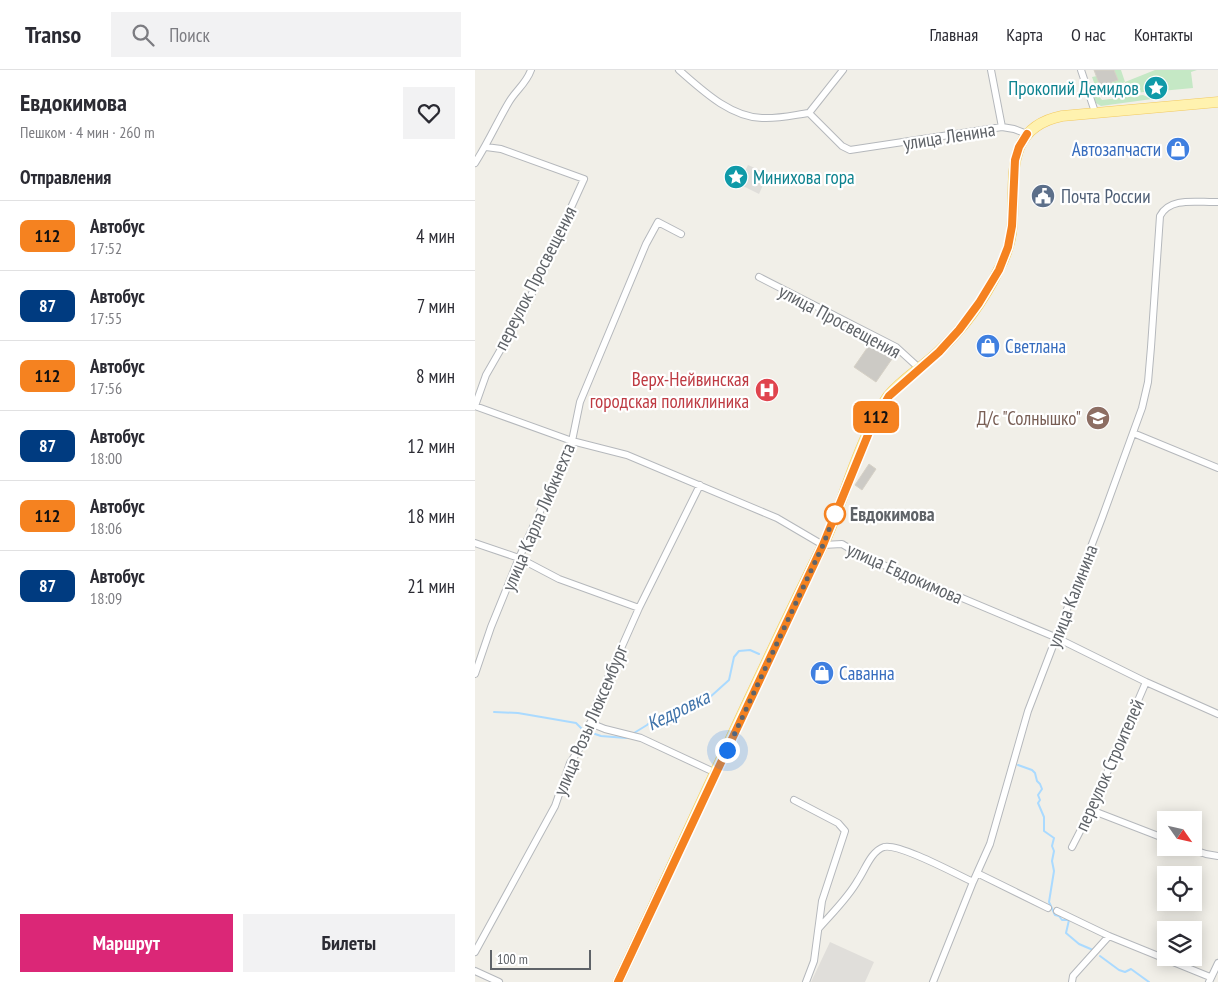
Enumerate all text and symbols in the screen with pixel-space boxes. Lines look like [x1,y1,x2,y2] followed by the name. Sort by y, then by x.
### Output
[111,12,461,57] search box
[25,19,81,50] text: Transo
[129,21,157,49] icon: search
[169,23,210,47] text: Поиск
[930,23,978,46] text: Главная
[1006,23,1043,46] text: Карта
[1071,23,1106,46] text: О нас
[1134,23,1193,46] text: Контакты
[1143,75,1169,101] place icon: Прокопий Демидов
[1008,76,1139,100] place label: Прокопий Демидов
[20,87,127,118] text: Евдокимова
[403,87,455,139] button: heart
[901,117,997,155] street label: улица Ленина
[20,122,155,142] text: Пешком · 4 мин · 260 m
[1165,136,1191,162] shop icon: Автозапчасти
[1072,137,1161,161] place label: Автозапчасти
[723,164,749,190] place icon: Минихова гора
[20,165,111,189] text: Отправления
[753,165,855,189] place label: Минихова гора
[1030,183,1056,209] public building icon: Почта России
[1061,184,1151,208] place label: Почта России
[488,202,582,354] street label: переулок Просвещения
[90,214,145,238] text: Автобус
[35,224,60,247] text: 112
[416,224,455,248] text: 4 мин
[90,238,122,258] text: 17:52
[775,279,905,363] street label: улица Просвещения
[90,284,145,308] text: Автобус
[39,294,56,317] text: 87
[417,294,455,318] text: 7 мин
[90,308,122,328] text: 17:55
[975,333,1001,359] shop icon: Светлана
[1005,334,1066,358] place label: Светлана
[90,354,145,378] text: Автобус
[35,364,60,387] text: 112
[416,364,455,388] text: 8 мин
[590,367,749,413] place label: Верх-Нейвинская городская поликлиника
[754,377,780,403] hospital icon: Верх-Нейвинская городская поликлиника
[90,378,122,398] text: 17:56
[847,401,905,433] line badge: 112
[863,405,889,428] text: 112
[1085,405,1111,431] school or university icon: Д/с "Солнышко"
[977,406,1081,430] place label: Д/с "Солнышко"
[90,424,145,448] text: Автобус
[39,434,56,457] text: 87
[407,434,455,458] text: 12 мин
[496,439,580,595] street label: улица Карла Либкнехта
[90,448,122,468] text: 18:00
[90,494,145,518] text: Автобус
[850,502,935,526] place label: Евдокимова
[824,503,846,525] marker: Евдокимова
[35,504,60,527] text: 112
[407,504,455,528] text: 18 мин
[90,518,122,538] text: 18:06
[843,537,967,609] street label: улица Евдокимова
[1041,541,1103,651] street label: улица Калинина
[90,564,145,588] text: Автобус
[39,574,56,597] text: 87
[407,574,455,598] text: 21 мин
[90,588,122,608] text: 18:09
[547,641,633,799] street label: улица Розы Люксембург
[809,660,835,686] shop icon: Саванна
[839,661,895,685] place label: Саванна
[642,683,715,736] water label: Кедровка
[1069,695,1149,835] street label: переулок Строителей
[715,738,740,763] your location
[1157,811,1203,856] north arrow
[1157,811,1202,966] map controls
[1157,866,1202,911] button: locate
[20,914,233,972] button: Маршрут
[243,914,455,972] button: Билеты
[1157,921,1202,966] button: layers
[490,947,591,970] scale bar
[497,950,528,968] text: 100 m

